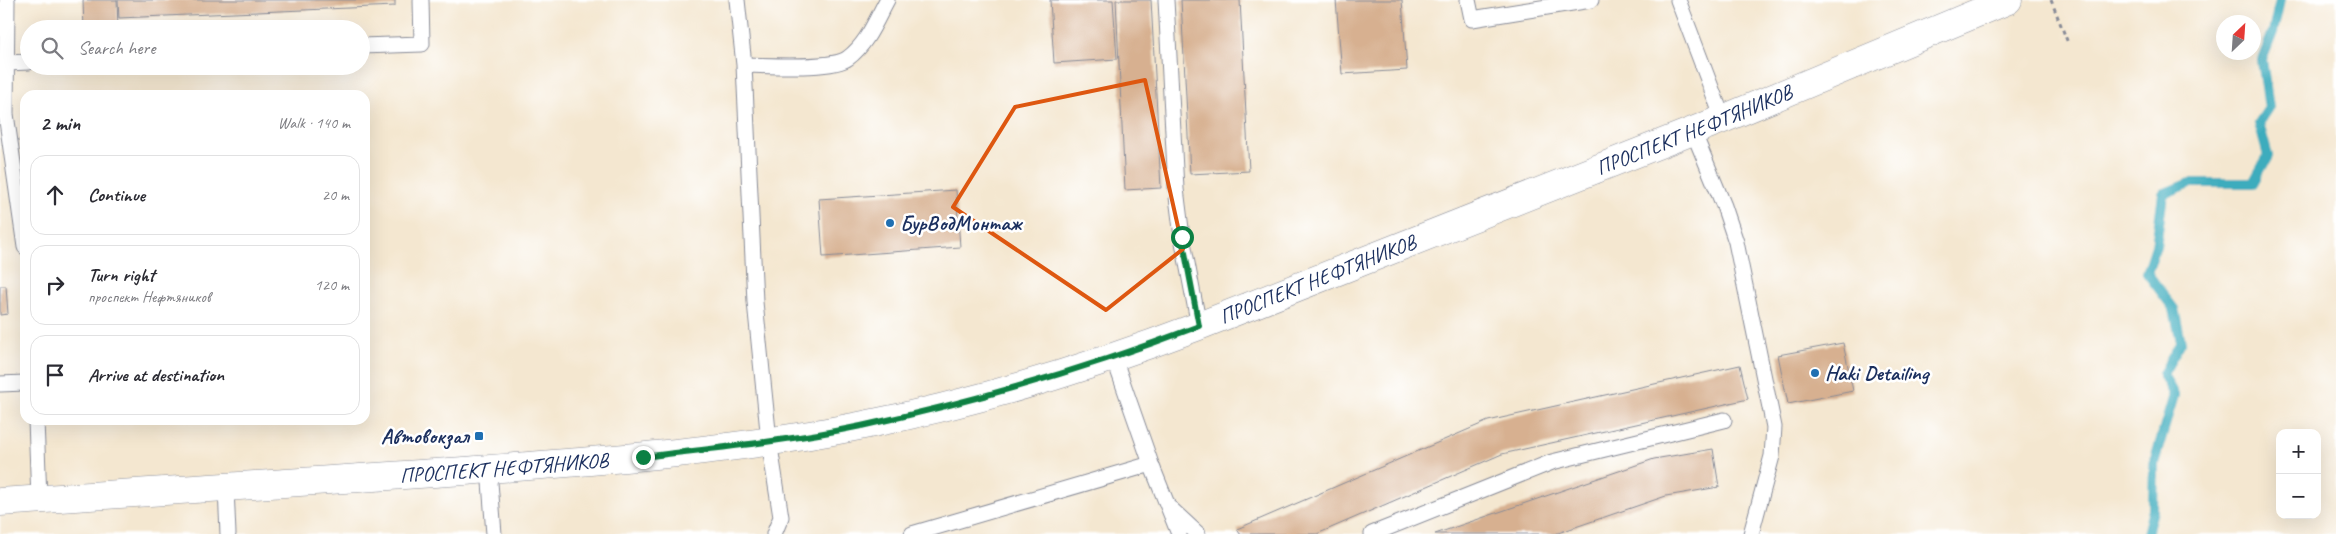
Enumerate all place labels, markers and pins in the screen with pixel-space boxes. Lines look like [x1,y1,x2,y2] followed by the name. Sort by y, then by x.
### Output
[900,210,1024,236] place label: БурВодМонтаж
[884,217,896,229] marker: БурВодМонтаж
[1825,360,1931,386] place label: Haki Detailing
[1809,367,1821,379] marker: Haki Detailing
[381,423,471,450] place label: Автовокзал
[473,430,485,442] marker: Автовокзал

